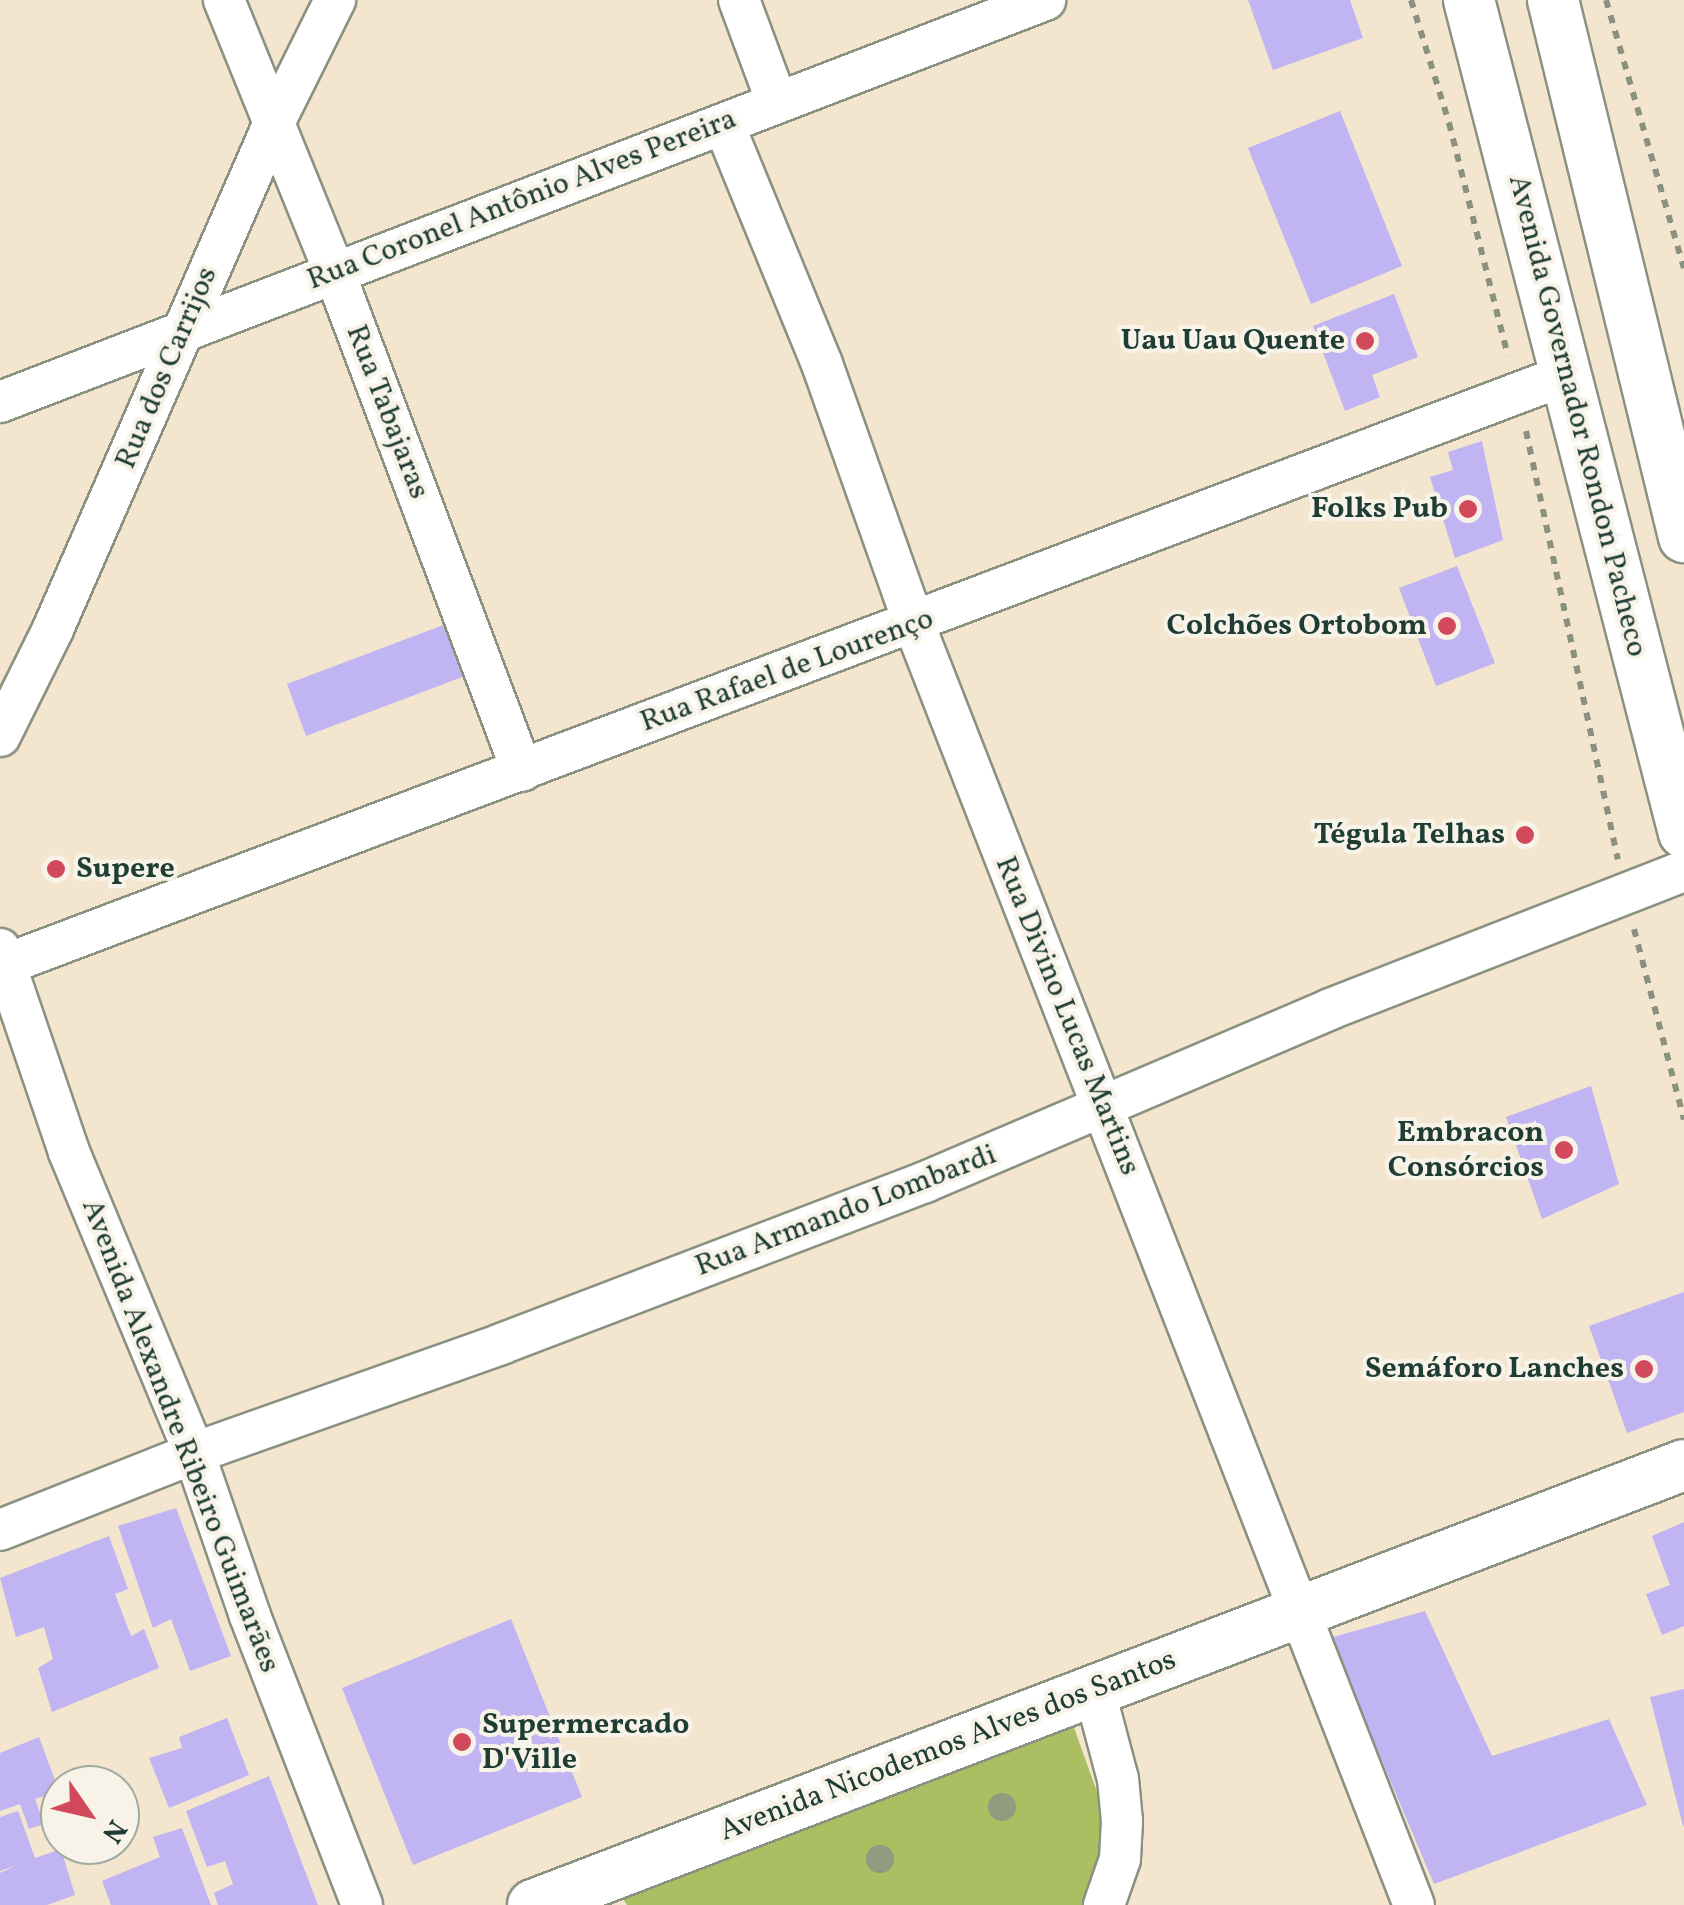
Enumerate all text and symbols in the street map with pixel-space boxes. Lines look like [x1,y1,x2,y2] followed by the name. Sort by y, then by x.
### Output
[302,101,742,299] street label: Rua Coronel Antônio Alves Pereira
[1500,171,1654,661] street label: Avenida Governador Rondon Pacheco
[108,262,226,474] street label: Rua dos Carrijos
[337,320,437,504] street label: Rua Tabajaras
[1121,323,1345,359] place label: Uau Uau Quente
[1354,330,1376,352] marker: Uau Uau Quente
[1311,491,1448,527] place label: Folks Pub
[1457,498,1479,520] marker: Folks Pub
[636,601,938,741] street label: Rua Rafael de Lourenço
[1167,608,1427,644] place label: Colchões Ortobom
[1436,615,1458,637] marker: Colchões Ortobom
[1313,817,1505,853] place label: Tégula Telhas
[1514,824,1536,846] marker: Tégula Telhas
[76,851,175,887] place label: Supere
[986,851,1148,1181] street label: Rua Divino Lucas Martins
[45,858,67,880] marker: Supere
[1388,1115,1544,1186] place label: Embracon Consórcios
[690,1137,1002,1285] street label: Rua Armando Lombardi
[1553,1139,1575,1161] marker: Embracon Consórcios
[73,1194,287,1678] street label: Avenida Alexandre Ribeiro Guimarães
[1365,1351,1624,1387] place label: Semáforo Lanches
[1633,1358,1655,1380] marker: Semáforo Lanches
[715,1642,1181,1850] street label: Avenida Nicodemos Alves dos Santos
[482,1707,689,1778] place label: Supermercado D'Ville
[451,1731,473,1753] marker: Supermercado D'Ville
[40,1765,140,1865] north arrow
[92,1812,135,1850] text: N

